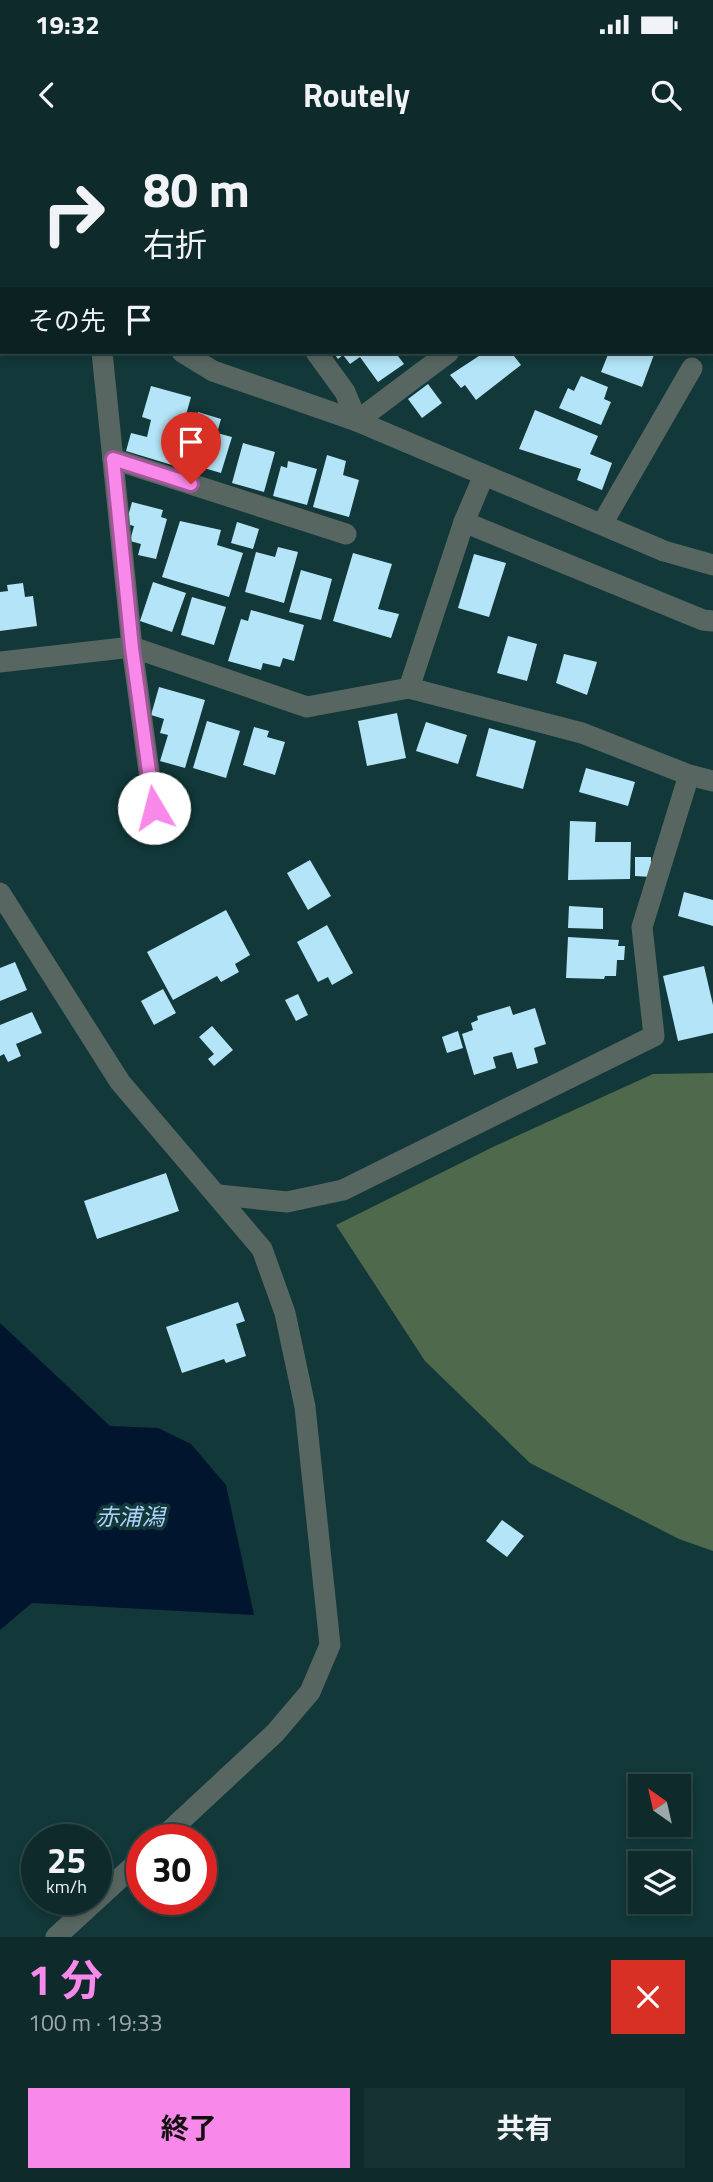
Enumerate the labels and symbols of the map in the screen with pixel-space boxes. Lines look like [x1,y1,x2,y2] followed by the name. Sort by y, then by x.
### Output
[161,412,221,484] pin
[117,771,191,845] position arrow
[96,1499,168,1534] water label: 赤浦潟
[628,1774,691,1838] north arrow
[126,1824,217,1915] speed limit sign: 30

